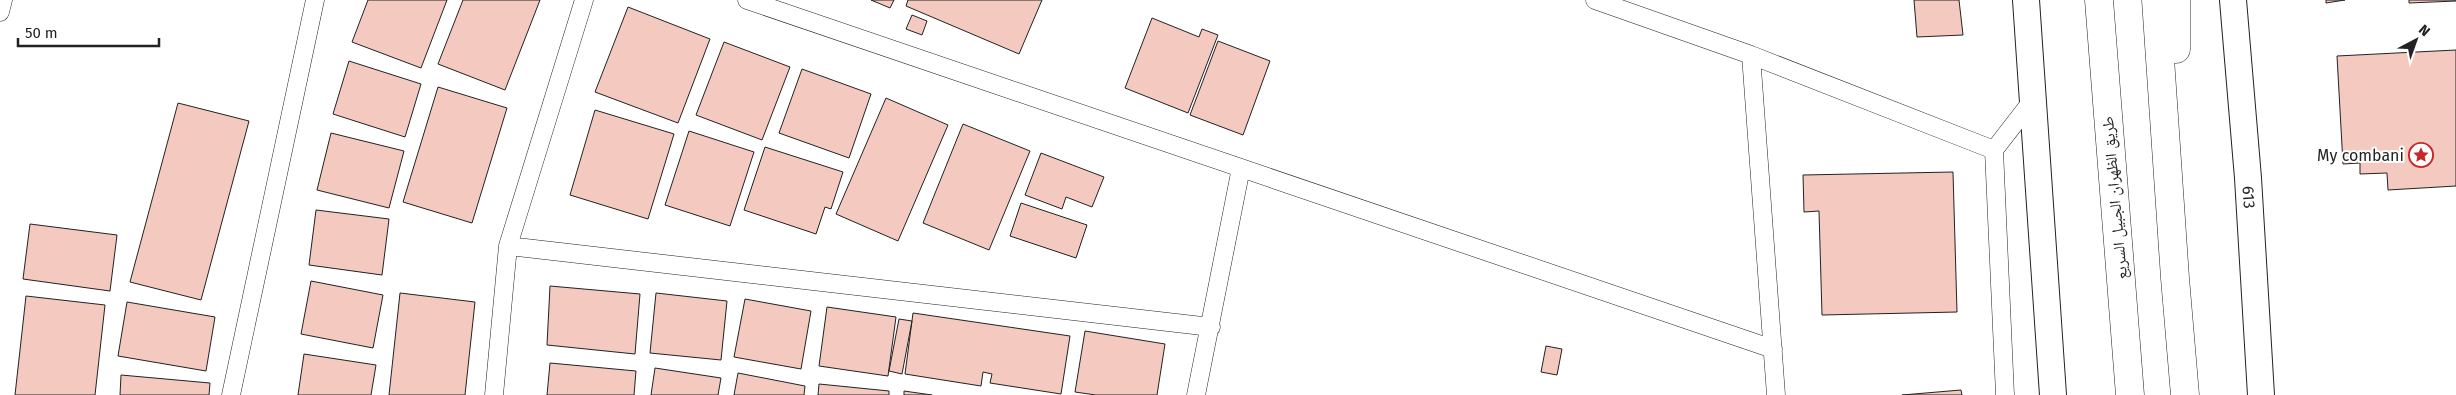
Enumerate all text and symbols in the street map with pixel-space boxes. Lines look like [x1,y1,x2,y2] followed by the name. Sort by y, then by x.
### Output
[18,15,159,47] scale bar
[2391,15,2441,65] north arrow
[2415,21,2433,40] text: N
[25,24,58,42] text: 50 m
[2098,116,2132,280] street label: طريق الظهران الجبيل السريع
[2408,142,2434,168] place icon: My combani
[2317,146,2404,165] place label: My combani
[2238,185,2259,209] street label: 613

